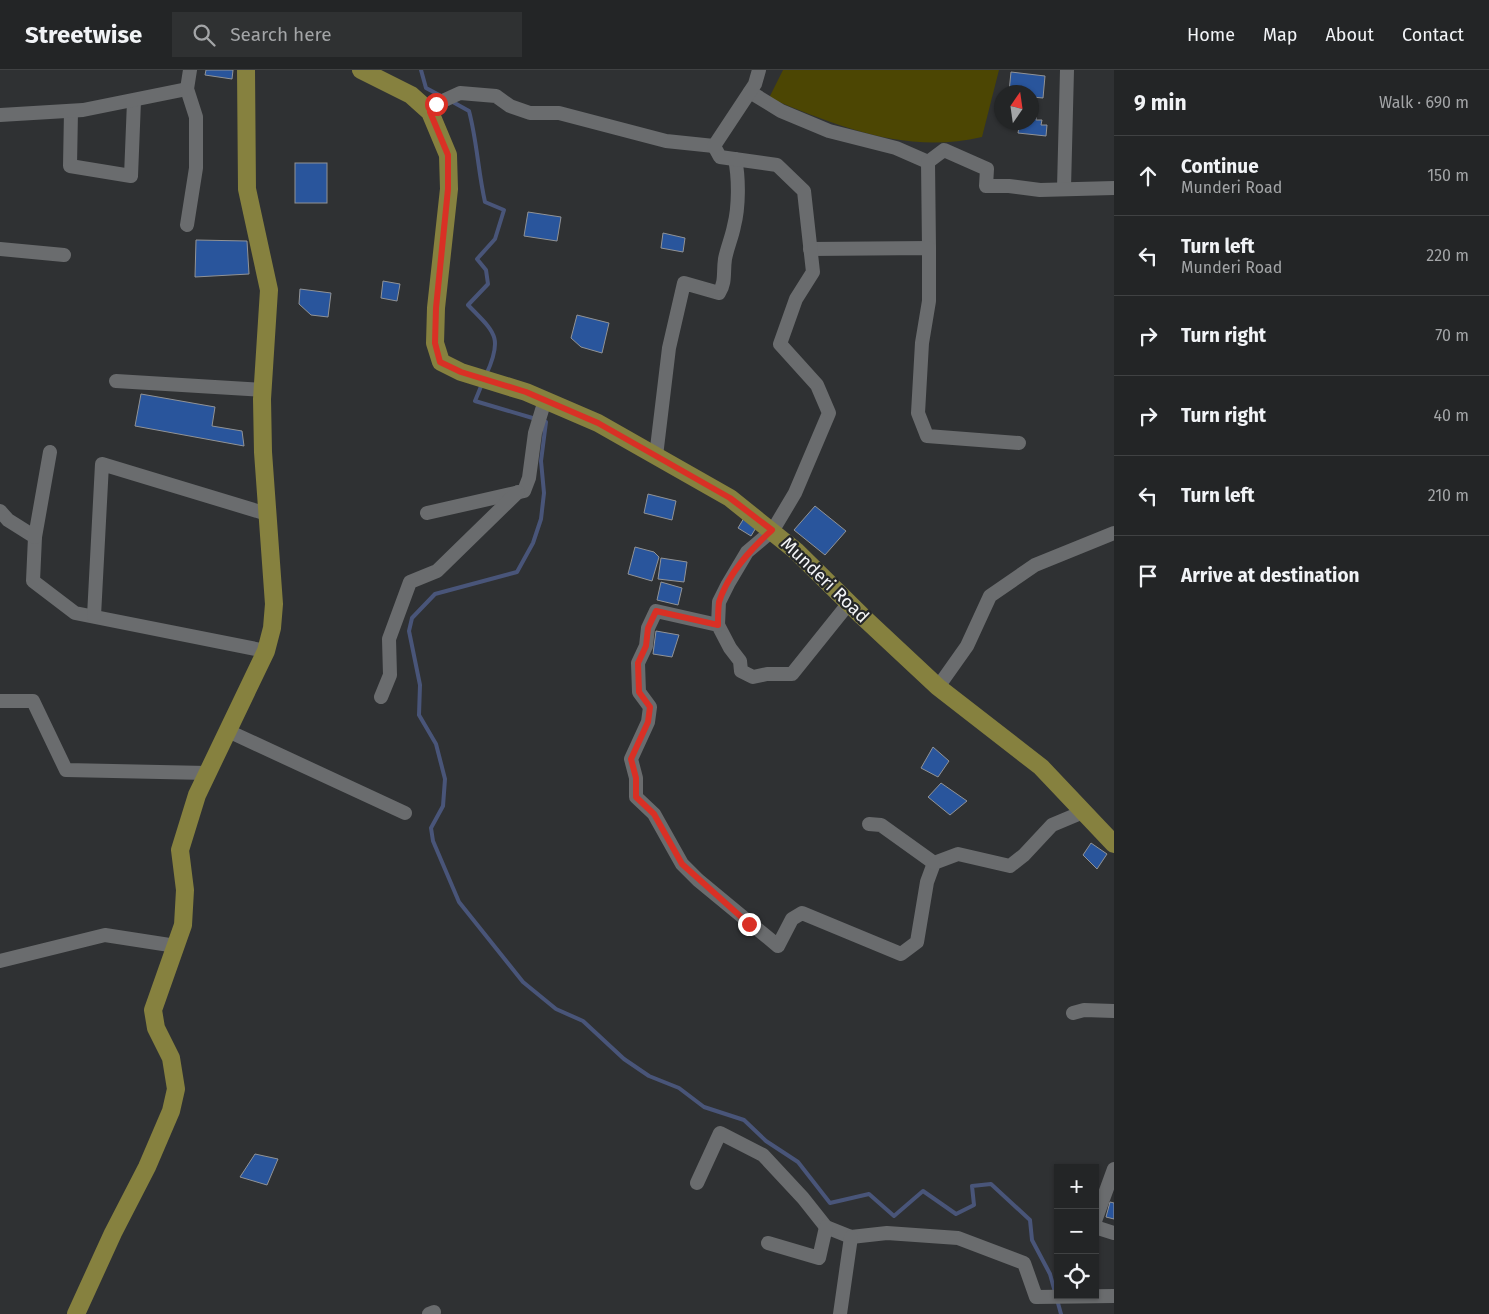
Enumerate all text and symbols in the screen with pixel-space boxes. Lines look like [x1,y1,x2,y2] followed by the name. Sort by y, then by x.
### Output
[172,12,522,57] search box
[25,21,142,49] text: Streetwise
[190,21,218,49] icon: search
[230,23,332,46] text: Search here
[1187,24,1235,46] text: Home
[1263,24,1297,46] text: Map
[1325,24,1374,46] text: About
[1402,24,1464,46] text: Contact
[994,85,1039,130] north arrow
[1134,90,1187,116] text: 9 min
[425,93,448,116] route start
[1379,93,1469,112] text: Walk · 690 m
[1181,155,1259,178] text: Continue
[1134,162,1162,190] icon: ahead
[1427,166,1469,185] text: 150 m
[1181,178,1282,197] text: Munderi Road
[1181,235,1255,258] text: Turn left
[1134,242,1162,270] icon: left
[1426,246,1469,265] text: 220 m
[1181,258,1282,277] text: Munderi Road
[1134,322,1162,350] icon: right
[1181,324,1266,347] text: Turn right
[1435,326,1469,345] text: 70 m
[1134,402,1162,430] icon: right
[1181,404,1266,427] text: Turn right
[1434,406,1469,425] text: 40 m
[1134,482,1162,510] icon: left
[1181,484,1255,507] text: Turn left
[1428,486,1469,505] text: 210 m
[776,533,874,627] street label: Munderi Road
[1134,562,1162,590] icon: arrive
[1181,564,1360,587] text: Arrive at destination
[738,913,761,936] route end
[1054,1164,1099,1299] map controls
[1054,1164,1099,1209] button: +
[1054,1209,1099,1254] button: −
[1054,1254,1099,1299] button: locate

